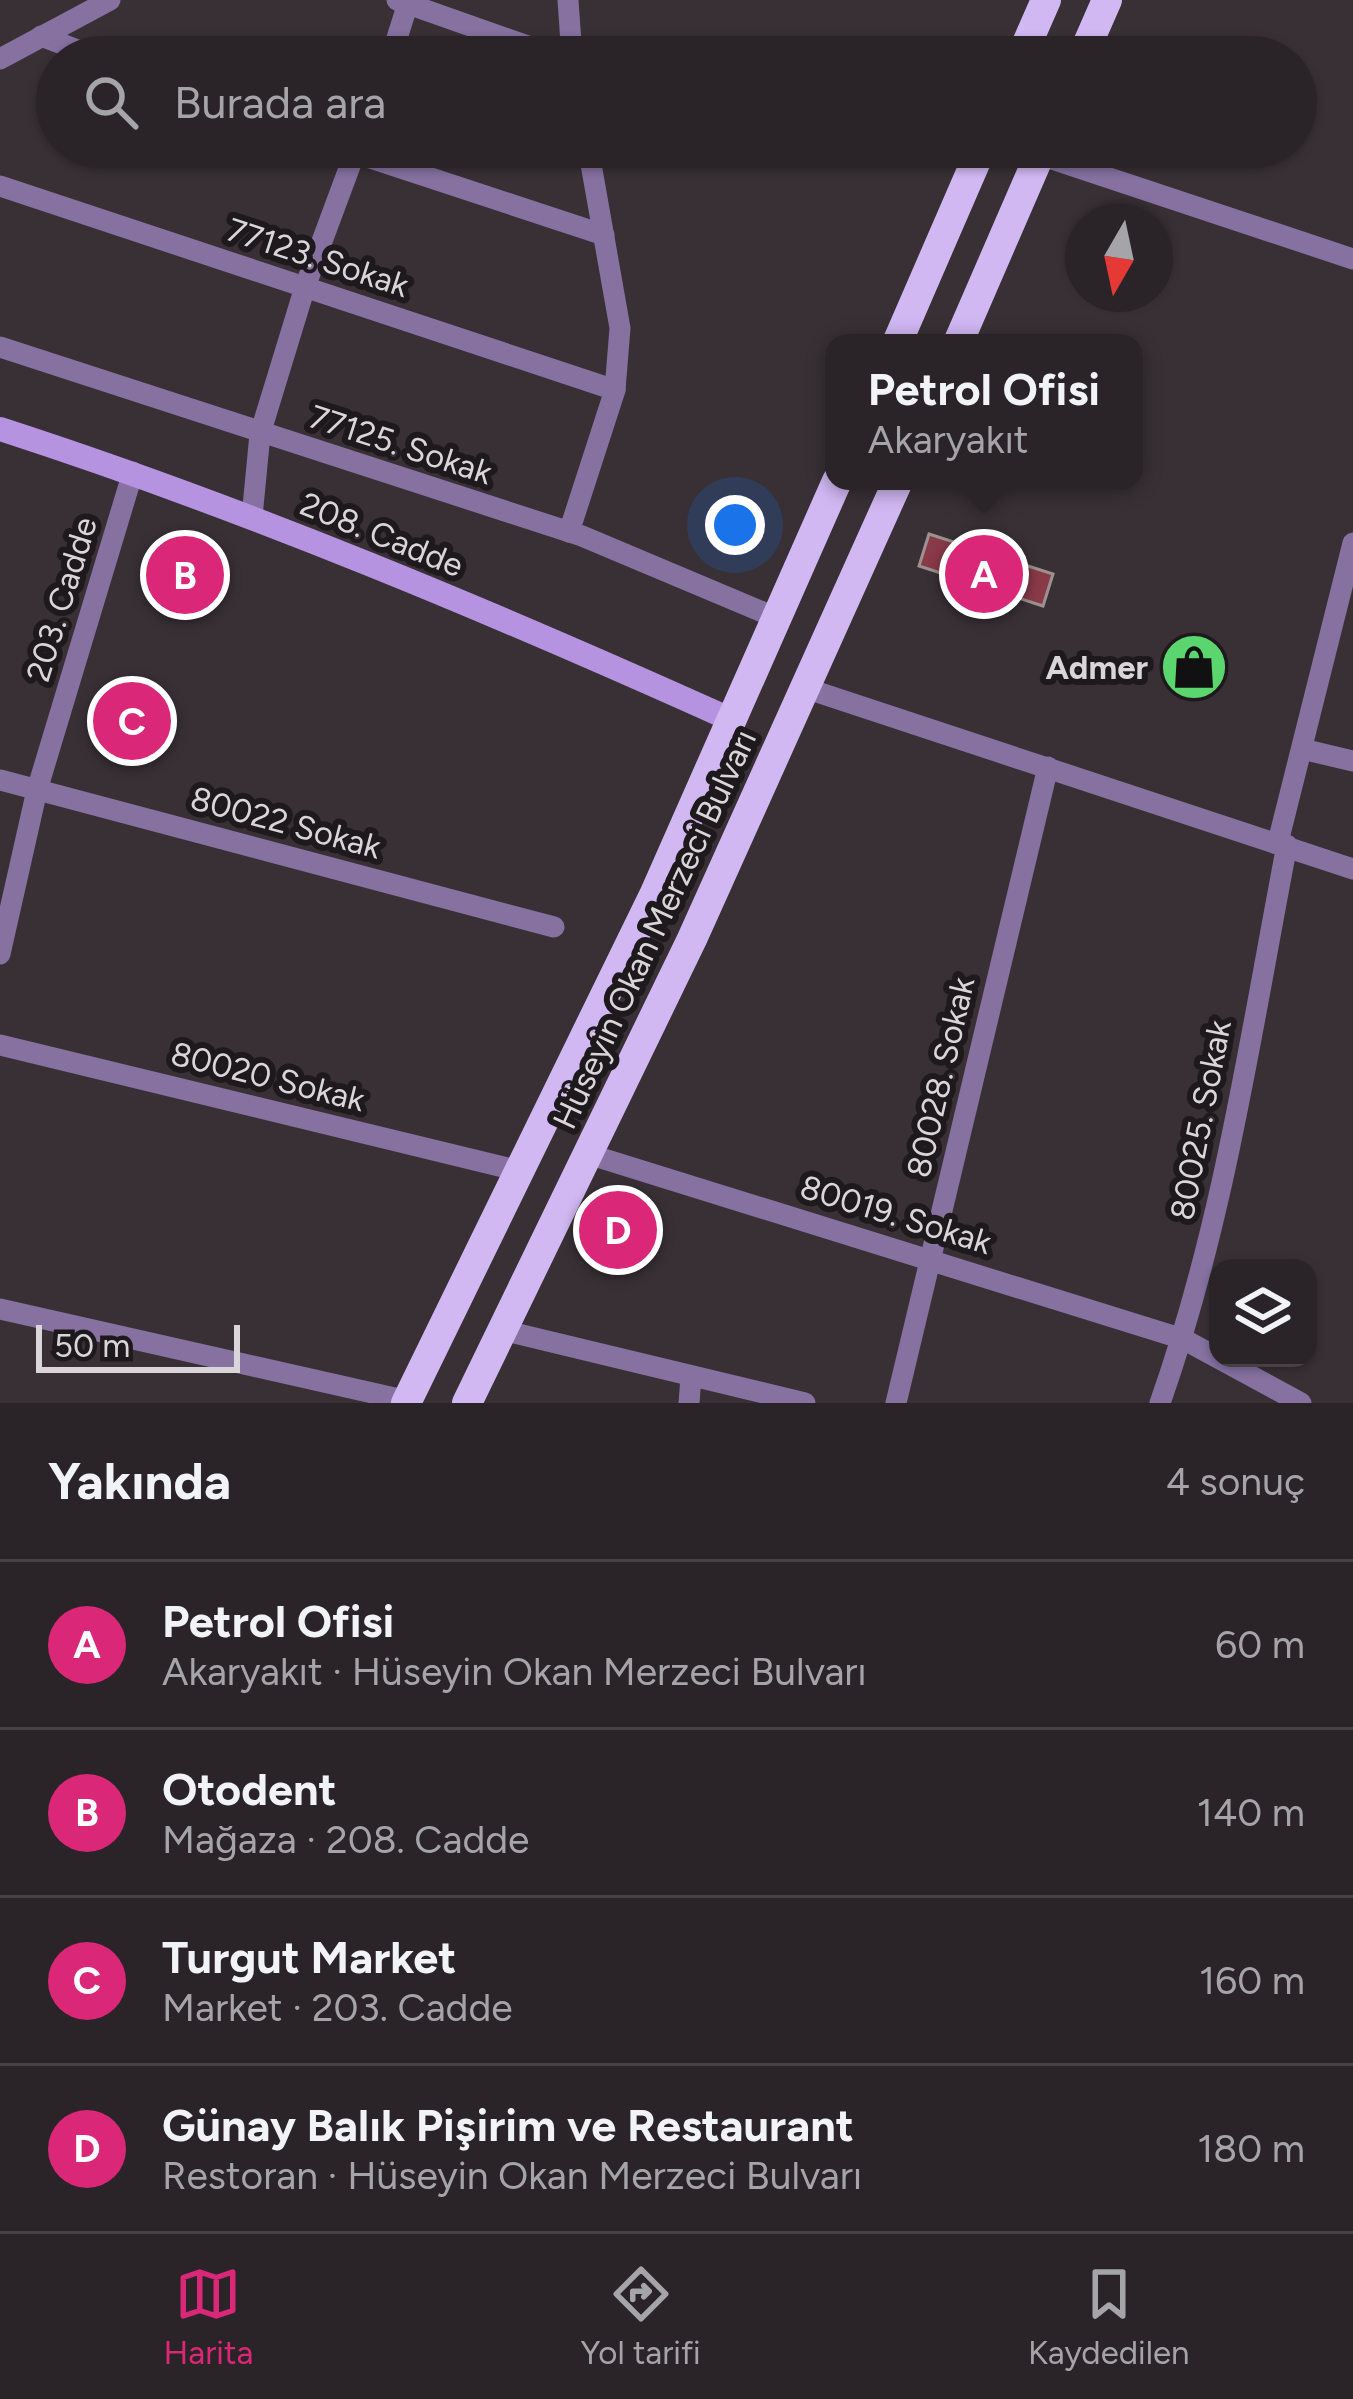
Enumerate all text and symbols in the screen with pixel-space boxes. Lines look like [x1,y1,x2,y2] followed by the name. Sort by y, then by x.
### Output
[36,36,1317,168] search box
[78,69,144,135] icon: search
[174,75,386,129] text: Burada ara
[1065,204,1173,312] north arrow
[222,210,413,305] street label: 77123. Sokak
[825,334,1143,490] popup
[868,362,1100,416] text: Petrol Ofisi
[305,397,497,492] street label: 77125. Sokak
[868,416,1028,463] text: Akaryakıt
[295,484,469,585] street label: 208. Cadde
[705,495,765,555] your location
[18,512,105,686] street label: 203. Cadde
[945,529,1023,619] pin: A
[146,530,224,620] pin: B
[1159,632,1229,702] shop icon: Admer
[1046,648,1148,687] place label: Admer
[93,676,171,766] pin: C
[545,724,764,1135] street label: Hüseyin Okan Merzeci Bulvarı
[186,778,385,867] street label: 80022 Sokak
[899,973,982,1181] street label: 80028. Sokak
[1162,1017,1239,1223] street label: 80025. Sokak
[167,1034,369,1119] street label: 80020 Sokak
[796,1167,996,1262] street label: 80019. Sokak
[579,1185,657,1275] pin: D
[1209,1259,1317,1367] map controls
[1209,1259,1317,1367] button: layers
[36,1319,240,1372] scale bar
[54,1326,130,1365] text: 50 m
[48,1451,231,1512] text: Yakında
[1166,1458,1305,1505] text: 4 sonuç
[162,1594,394,1648] text: Petrol Ofisi
[73,1621,101,1668] text: A
[1215,1621,1305,1668] text: 60 m
[162,1648,867,1695] text: Akaryakıt · Hüseyin Okan Merzeci Bulvarı
[162,1762,337,1816] text: Otodent
[75,1789,99,1836] text: B
[1197,1789,1305,1836] text: 140 m
[162,1816,529,1863] text: Mağaza · 208. Cadde
[162,1930,456,1984] text: Turgut Market
[73,1957,101,2004] text: C
[1199,1957,1305,2004] text: 160 m
[162,1984,513,2031] text: Market · 203. Cadde
[162,2098,854,2152] text: Günay Balık Pişirim ve Restaurant
[73,2125,101,2172] text: D
[1197,2125,1305,2172] text: 180 m
[162,2152,862,2199] text: Restoran · Hüseyin Okan Merzeci Bulvarı
[164,2261,253,2372] tab: Harita
[580,2261,701,2372] tab: Yol tarifi
[1028,2261,1189,2372] tab: Kaydedilen

